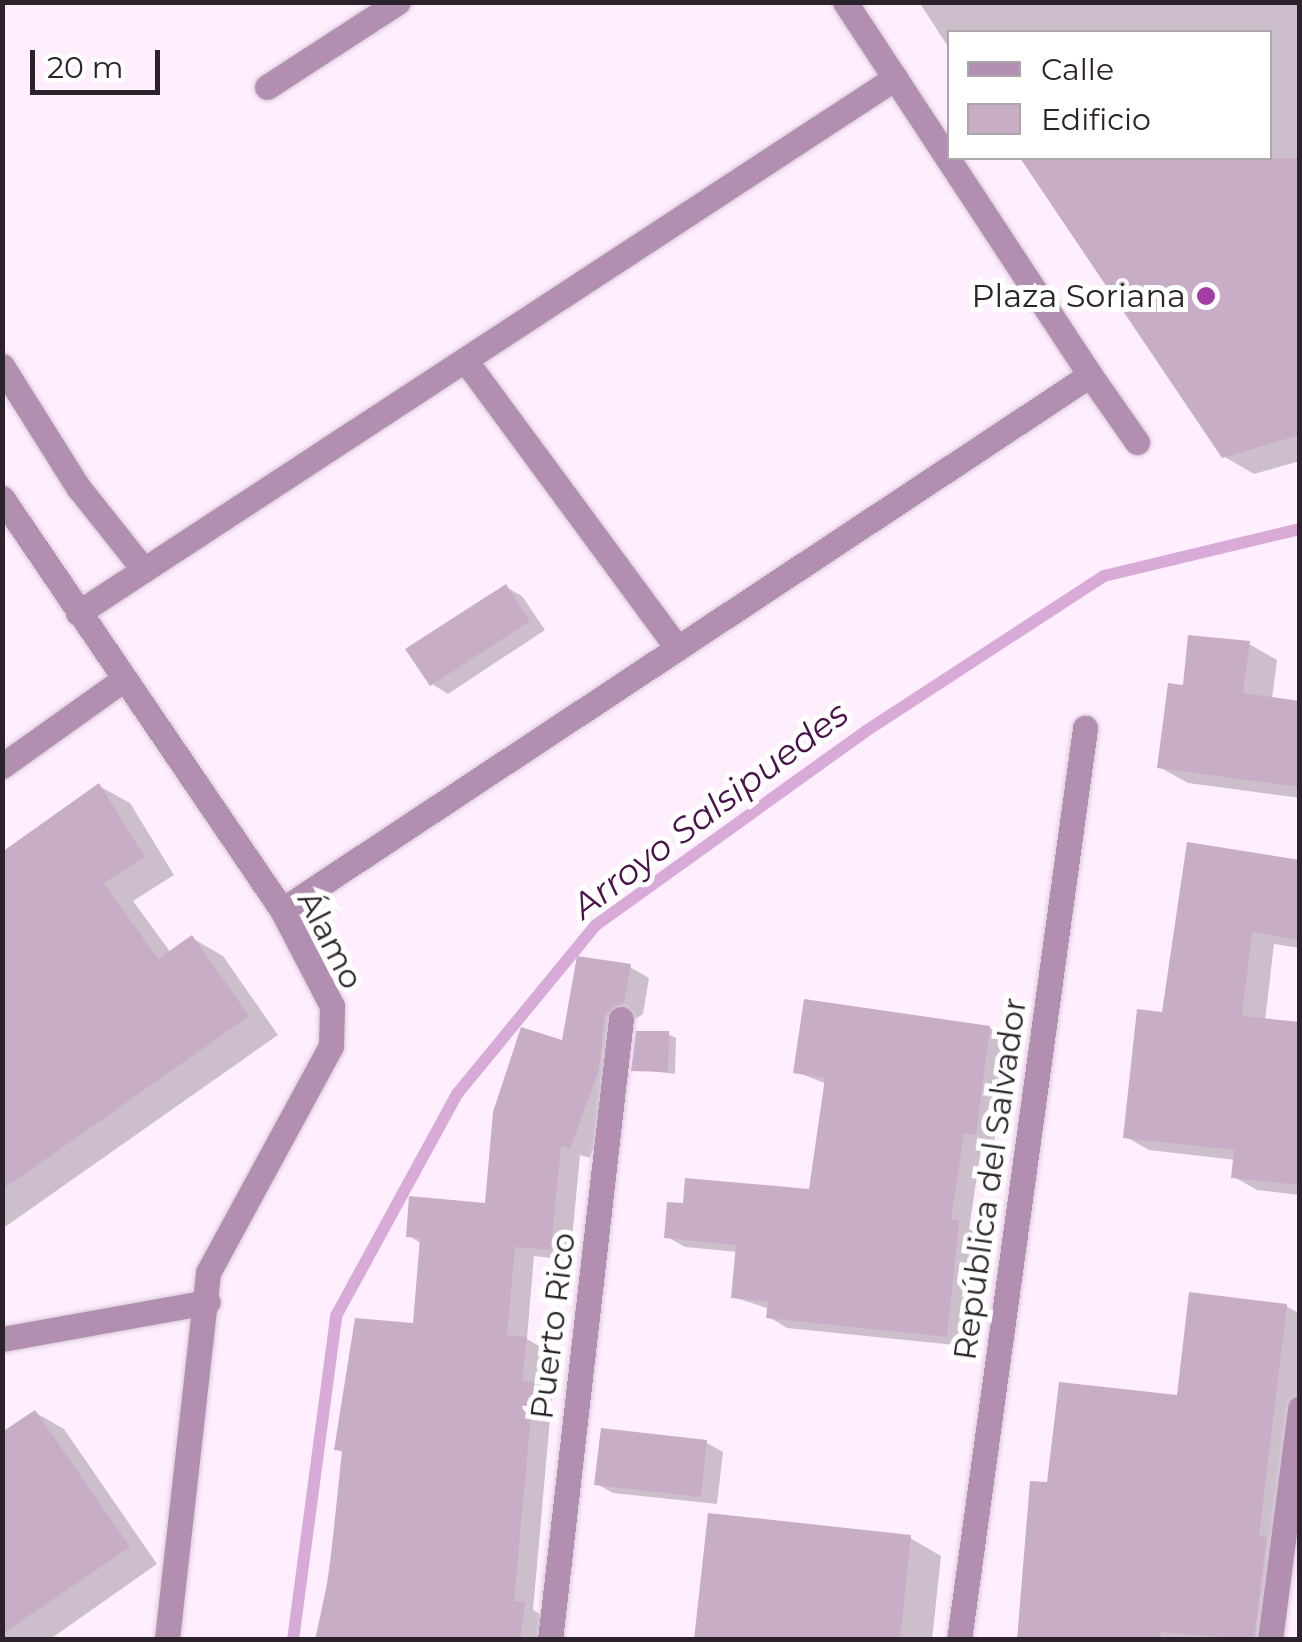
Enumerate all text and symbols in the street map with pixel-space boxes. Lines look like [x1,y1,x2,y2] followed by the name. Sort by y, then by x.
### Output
[35,30,165,92] scale bar
[947,30,1272,160] legend
[47,49,124,86] text: 20 m
[1041,51,1114,88] text: Calle
[1041,101,1151,138] text: Edificio
[972,277,1186,315] place label: Plaza Soriana
[1195,285,1217,307] marker: Plaza Soriana
[564,692,856,928] water label: Arroyo Salsipuedes
[289,885,371,995] street label: Álamo
[946,995,1034,1363] street label: República del Salvador
[523,1231,583,1421] street label: Puerto Rico

